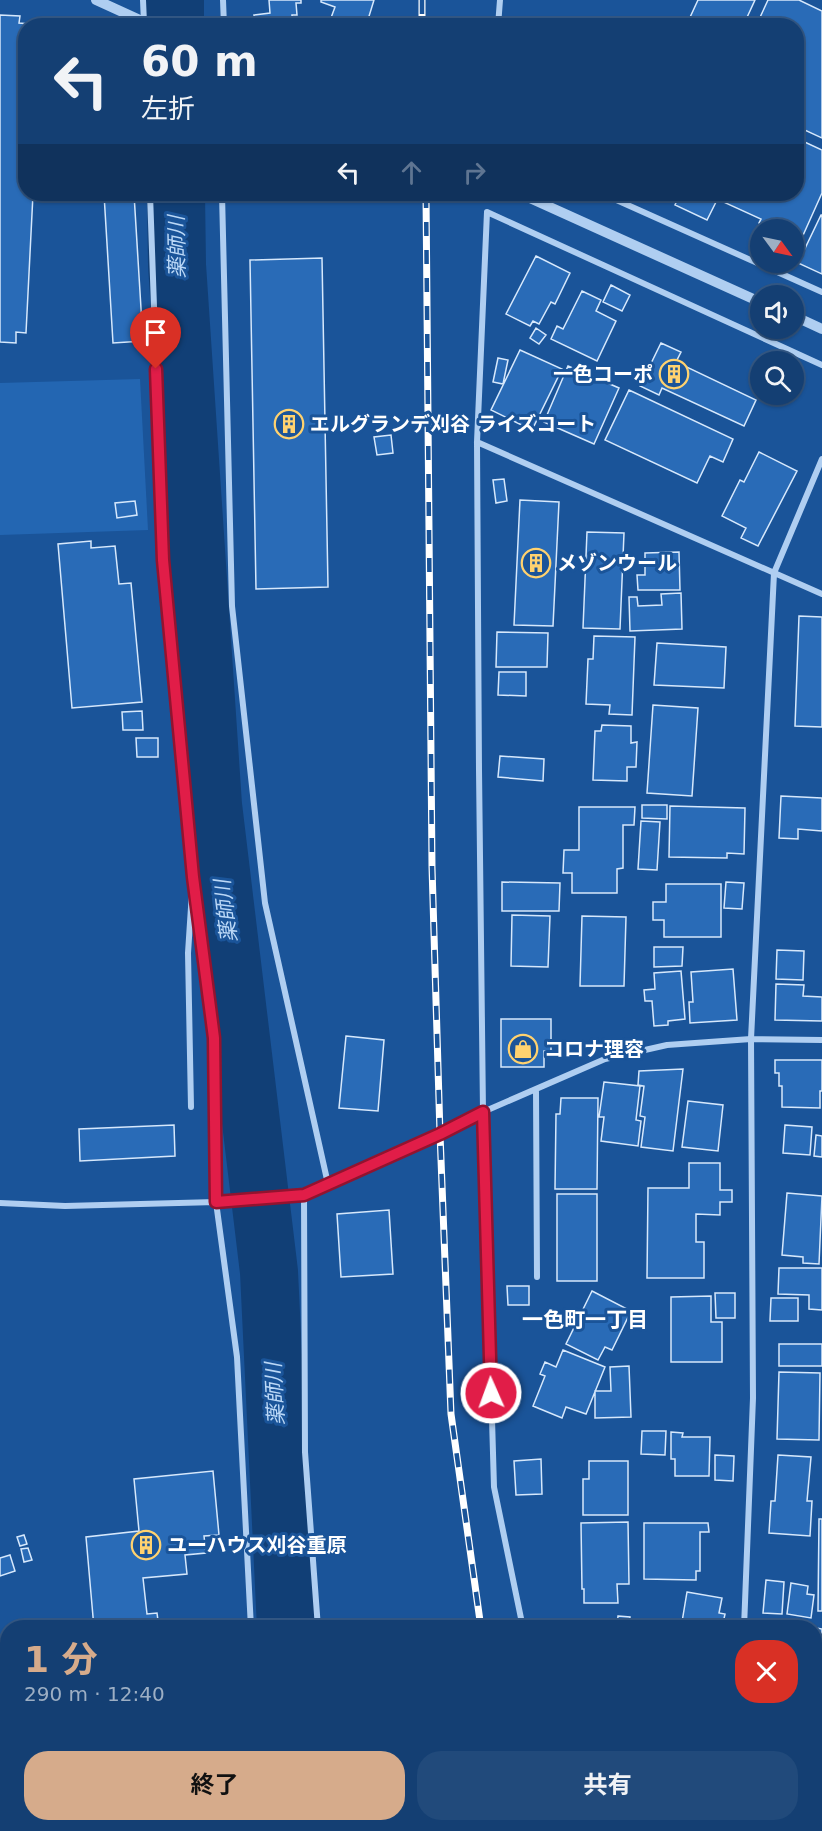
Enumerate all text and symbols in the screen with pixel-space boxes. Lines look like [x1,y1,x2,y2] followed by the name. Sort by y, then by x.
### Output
[141,37,258,86] text: 60 m
[42,42,120,120] icon: left
[141,93,195,124] text: 左折
[332,156,365,189] icon: left
[395,156,428,189] icon: ahead
[458,156,491,189] icon: right
[164,213,190,279] water label: 薬師川
[750,219,804,273] north arrow
[750,219,804,405] map controls
[750,285,804,339] button: sound
[130,307,181,369] pin
[139,316,172,349] icon: arrive
[750,351,804,405] button: search
[658,358,690,390] building icon: 一色コーポ
[553,362,653,386] place label: 一色コーポ
[273,408,305,440] building icon: エルグランデ刈谷 ライズコート
[310,412,596,436] place label: エルグランデ刈谷 ライズコート
[520,547,552,579] building icon: メゾンウール
[557,551,677,575] place label: メゾンウール
[210,876,242,944] water label: 薬師川
[507,1033,539,1065] shop icon: コロナ理容
[544,1037,644,1061] place label: コロナ理容
[522,1308,648,1332] district label: 一色町一丁目
[261,1360,289,1426] water label: 薬師川
[459,1361,523,1425] position arrow
[130,1529,162,1561] building icon: ユーハウス刈谷重原
[167,1533,347,1557] place label: ユーハウス刈谷重原
[24,1639,98,1680] text: 1 分
[735,1640,798,1703] button: close
[24,1682,165,1706] text: 290 m · 12:40
[24,1751,405,1820] button: 終了
[417,1751,798,1820] button: 共有

